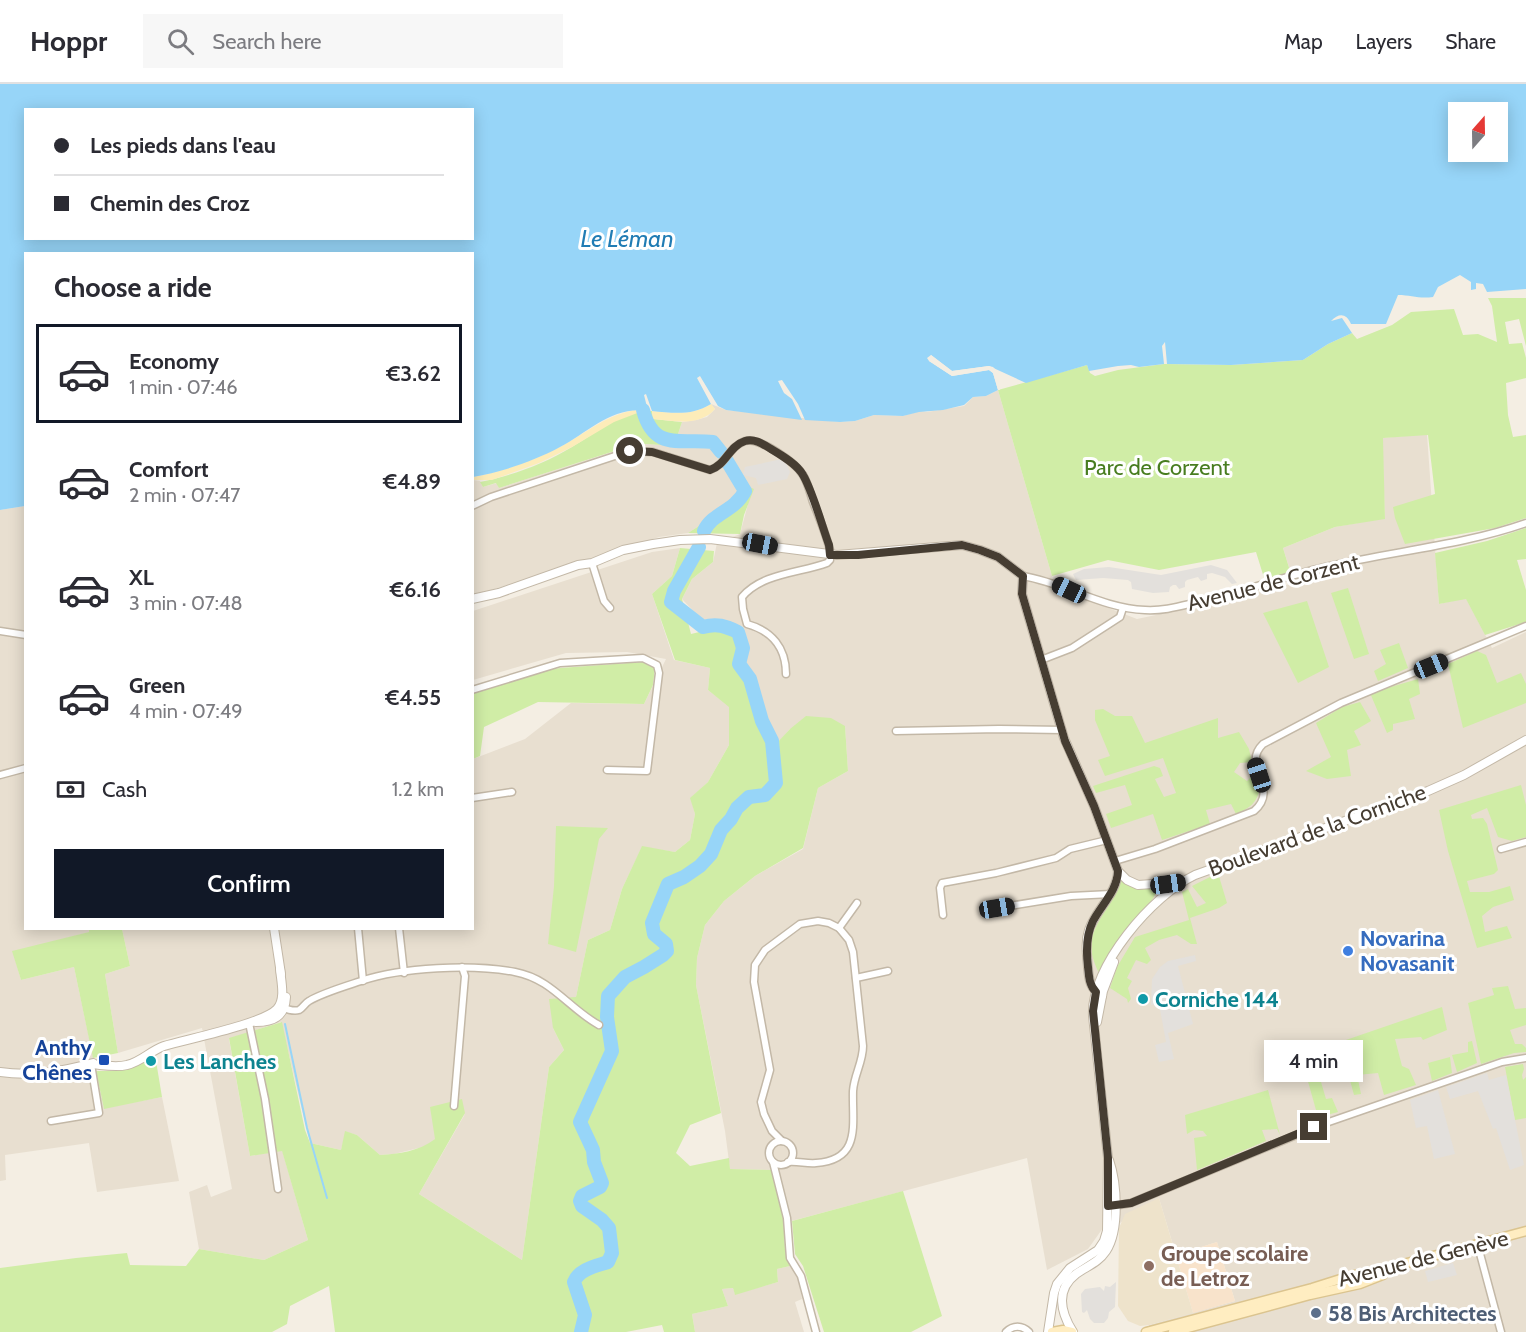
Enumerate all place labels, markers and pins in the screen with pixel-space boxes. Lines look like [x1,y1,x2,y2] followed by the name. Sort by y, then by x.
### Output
[1360,925,1455,977] place label: Novarina Novasanit
[1341,944,1355,958] marker: Novarina Novasanit
[1155,986,1279,1013] place label: Corniche 144
[1136,992,1150,1006] marker: Corniche 144
[22,1034,92,1086] place label: Anthy Chênes
[163,1048,276,1075] place label: Les Lanches
[97,1053,111,1067] marker: Anthy Chênes
[144,1054,158,1068] marker: Les Lanches
[1161,1240,1308,1292] place label: Groupe scolaire de Letroz
[1142,1259,1156,1273] marker: Groupe scolaire de Letroz
[1328,1300,1497,1327] place label: 58 Bis Architectes
[1309,1306,1323,1320] marker: 58 Bis Architectes

